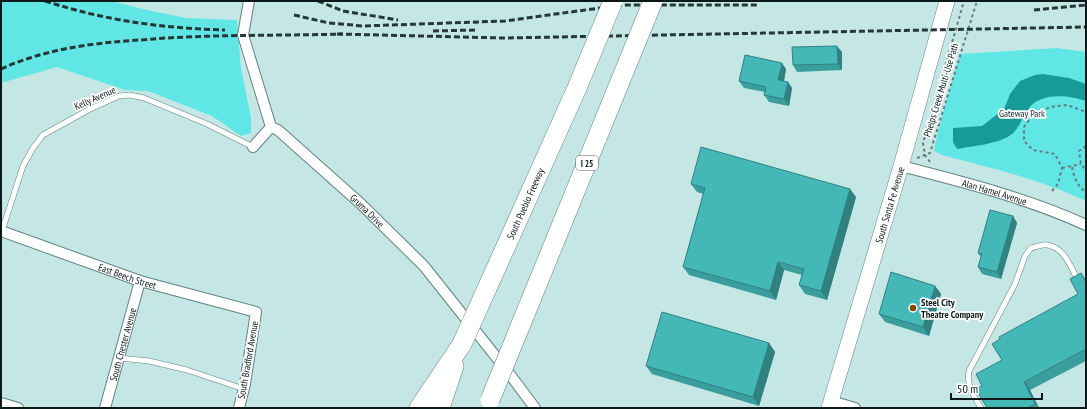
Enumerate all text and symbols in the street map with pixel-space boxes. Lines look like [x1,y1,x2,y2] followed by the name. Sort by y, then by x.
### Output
[921,42,961,138] street label: Phelps Creek Multi-Use Path
[72,83,118,113] street label: Kelly Avenue
[999,107,1045,120] park label: Gateway Park
[576,156,598,170] road number: I 25
[872,165,907,245] street label: South Santa Fe Avenue
[503,166,547,241] street label: South Pueblo Freeway
[961,176,1029,208] street label: Alan Hamel Avenue
[348,191,387,230] street label: Gruma Drive
[97,260,158,292] street label: East Beech Street
[921,296,984,321] place label: Steel City Theatre Company
[908,303,918,313] marker: Steel City Theatre Company
[106,306,139,382] street label: South Chester Avenue
[235,320,261,400] street label: South Bradford Avenue
[951,375,1042,401] scale bar
[957,381,978,396] text: 50 m

